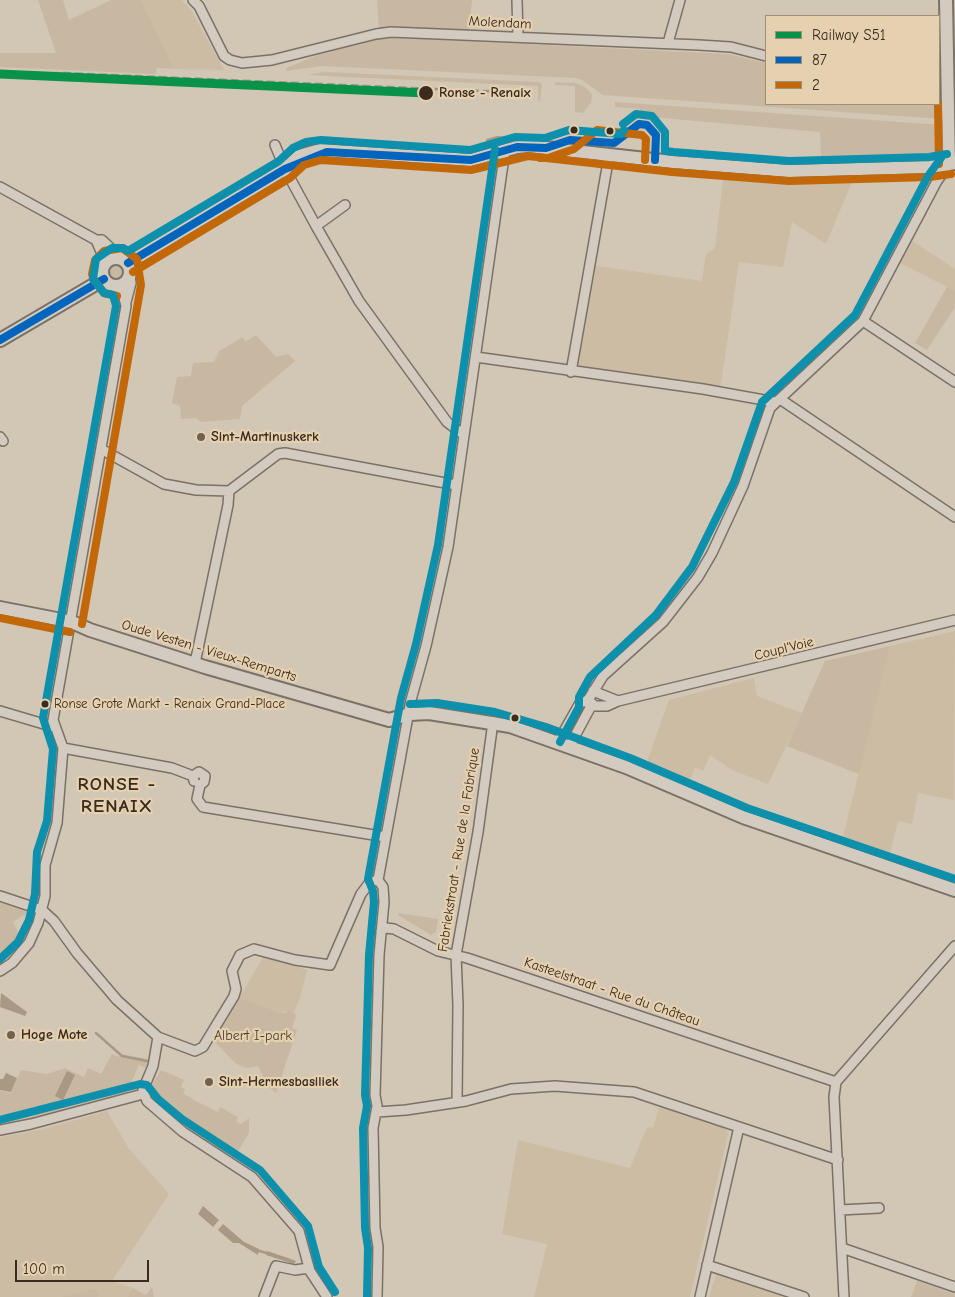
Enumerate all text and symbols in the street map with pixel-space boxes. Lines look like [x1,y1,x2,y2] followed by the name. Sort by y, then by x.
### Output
[468,13,532,33] street label: Molendam
[765,15,940,105] legend
[812,26,886,44] text: Railway S51
[812,51,827,69] text: 87
[812,76,820,94] text: 2
[417,84,435,102] marker: Ronse - Renaix
[439,85,531,101] place label: Ronse - Renaix
[569,125,579,135] unlabelled marker
[605,126,615,136] unlabelled marker
[211,429,319,445] place label: Sint-Martinuskerk
[195,431,207,443] marker: Sint-Martinuskerk
[120,616,298,686] street label: Oude Vesten - Vieux-Remparts
[753,634,815,664] street label: Coupl'Voie
[54,696,285,712] place label: Ronse Grote Markt - Renaix Grand-Place
[40,699,50,709] marker: Ronse Grote Markt - Renaix Grand-Place
[510,713,520,723] unlabelled marker
[435,747,483,953] street label: Fabriekstraat - Rue de la Fabrique
[77,774,157,818] district label: RONSE - RENAIX
[522,954,702,1030] street label: Kasteelstraat - Rue du Château
[21,1027,87,1043] place label: Hoge Mote
[214,1028,292,1044] park label: Albert I-park
[5,1029,17,1041] marker: Hoge Mote
[219,1074,339,1090] place label: Sint-Hermesbasiliek
[203,1076,215,1088] marker: Sint-Hermesbasiliek
[18,1250,151,1282] scale bar
[23,1260,65,1278] text: 100 m

